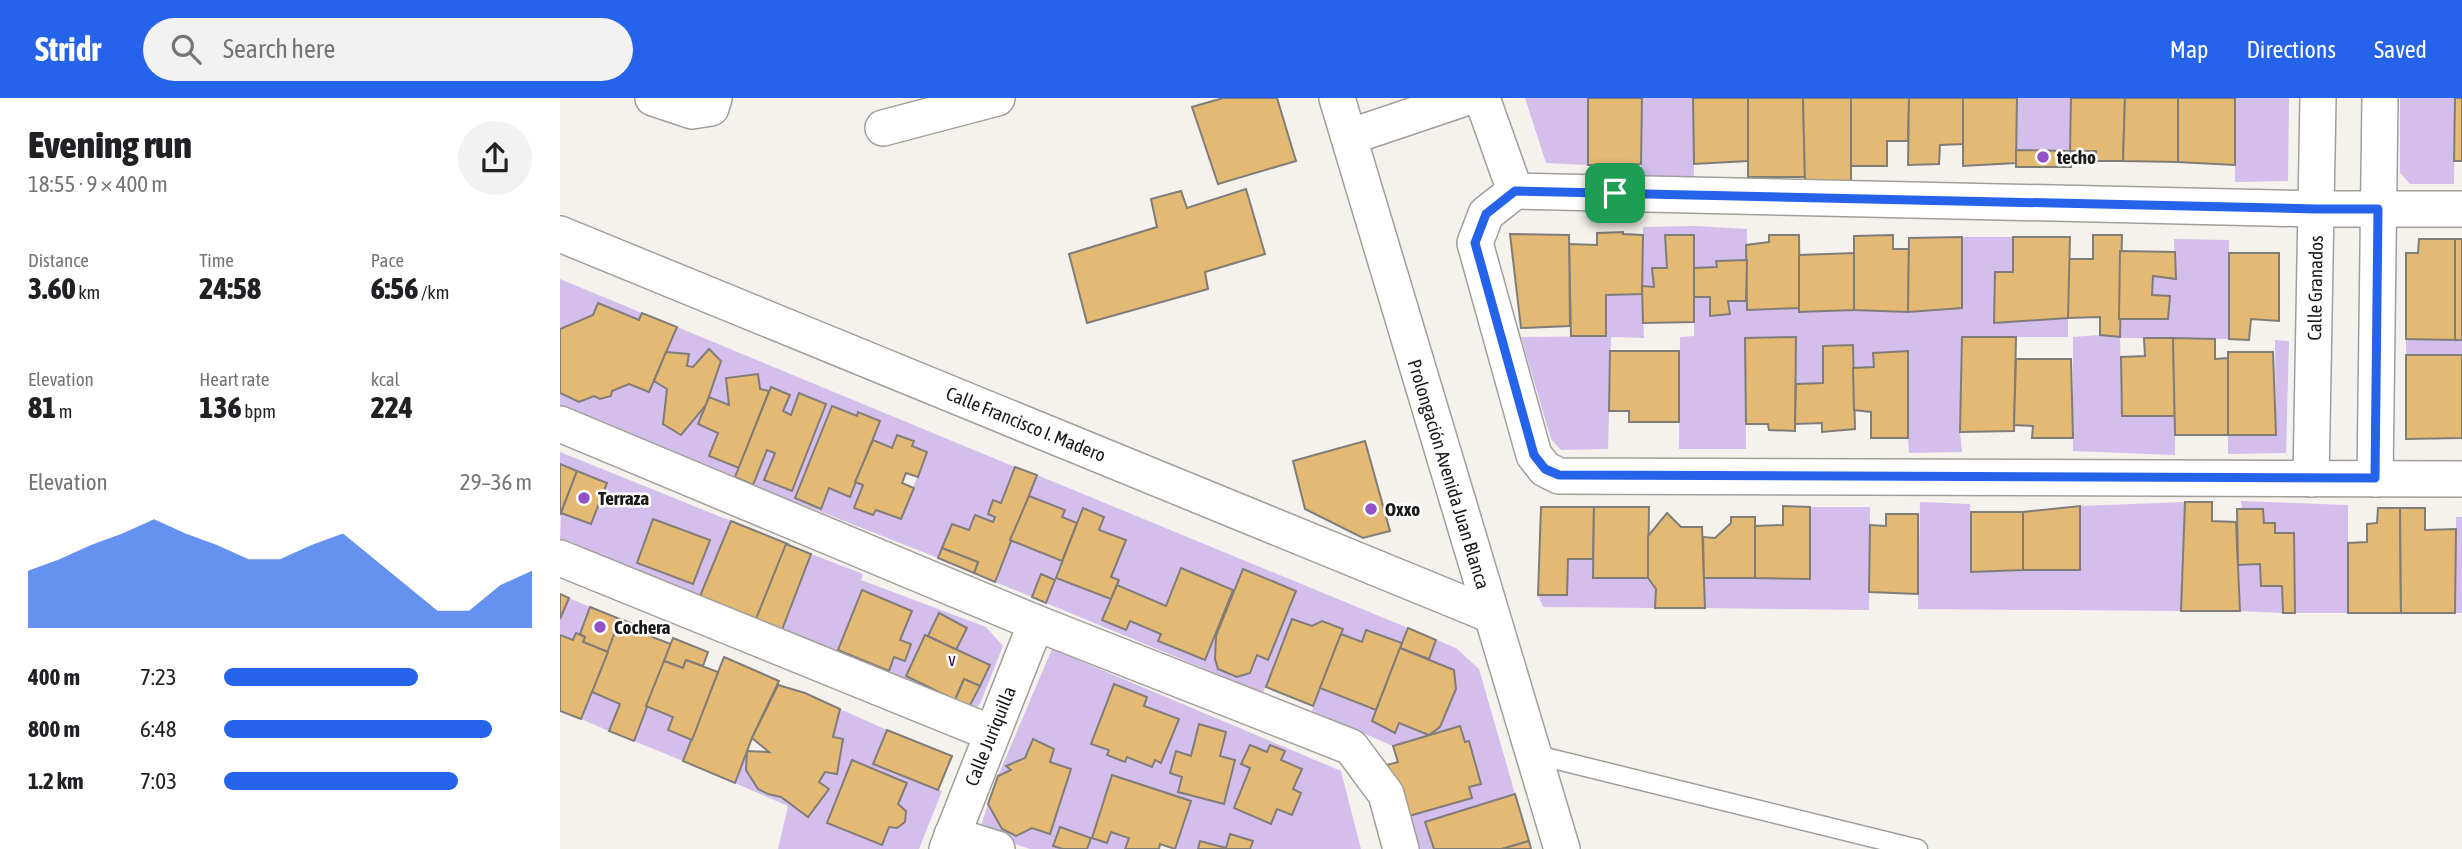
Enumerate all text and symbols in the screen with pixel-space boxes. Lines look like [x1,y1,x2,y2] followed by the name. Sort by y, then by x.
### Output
[143,18,633,81] search box
[35,30,101,68] text: Stridr
[167,30,205,68] icon: search
[223,34,335,64] text: Search here
[2170,36,2208,63] text: Map
[2246,36,2336,63] text: Directions
[2374,36,2427,63] text: Saved
[458,121,532,195] button: share
[28,123,192,166] text: Evening run
[2056,146,2096,168] place label: techo
[2035,149,2051,165] marker: techo
[1585,163,1645,223] pin
[28,171,168,197] text: 18:55 · 9 × 400 m
[1596,174,1634,212] icon: arrive
[2303,235,2327,341] street label: Calle Granados
[28,249,89,271] text: Distance
[199,249,234,271] text: Time
[371,249,404,271] text: Pace
[28,271,76,305] text: 3.60
[199,271,261,305] text: 24:58
[371,271,418,305] text: 6:56
[76,281,100,303] text: km
[418,281,449,303] text: /km
[1404,356,1494,592] street label: Prolongación Avenida Juan Blanca
[28,368,94,390] text: Elevation
[199,368,269,390] text: Heart rate
[371,368,400,390] text: kcal
[943,382,1109,466] street label: Calle Francisco I. Madero
[28,390,56,424] text: 81
[199,390,242,424] text: 136
[371,390,413,424] text: 224
[56,400,73,422] text: m
[242,400,276,422] text: bpm
[28,469,108,495] text: Elevation
[460,469,532,495] text: 29–36 m
[598,487,649,509] place label: Terraza
[576,490,592,506] marker: Terraza
[1385,498,1420,520] place label: Oxxo
[1363,501,1379,517] marker: Oxxo
[614,616,671,638] place label: Cochera
[592,619,608,635] marker: Cochera
[948,648,956,670] park label: v
[28,664,80,690] text: 400 m
[140,664,177,690] text: 7:23
[960,683,1020,789] street label: Calle Juriquilla
[28,716,80,742] text: 800 m
[140,716,177,742] text: 6:48
[28,768,84,794] text: 1.2 km
[140,768,177,794] text: 7:03

